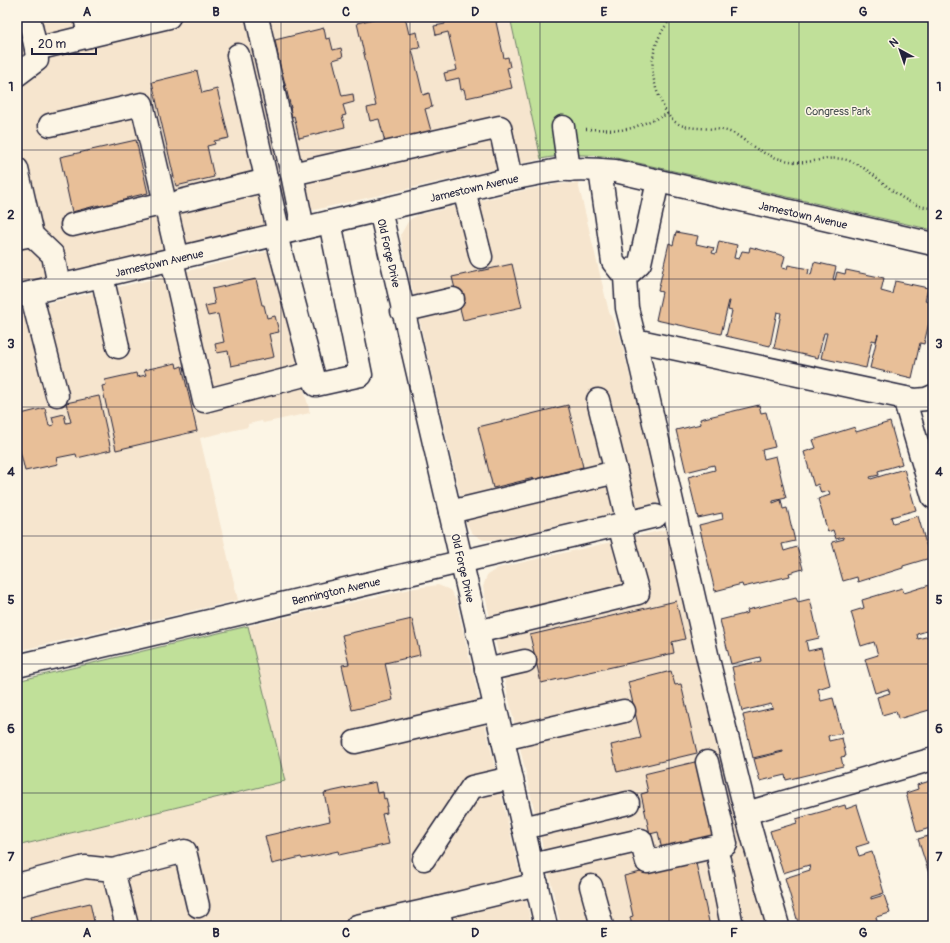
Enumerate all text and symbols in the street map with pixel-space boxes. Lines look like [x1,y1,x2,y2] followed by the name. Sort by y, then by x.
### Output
[83,4,92,20] text: A
[212,4,220,20] text: B
[342,4,350,20] text: C
[471,4,479,20] text: D
[601,4,608,20] text: E
[730,4,738,20] text: F
[859,4,868,20] text: G
[32,30,96,56] scale bar
[880,30,920,70] north arrow
[887,35,901,50] text: N
[38,37,67,52] text: 20 m
[8,79,14,95] text: 1
[936,79,942,95] text: 1
[806,105,871,118] park label: Congress Park
[429,172,520,205] street label: Jamestown Avenue
[757,199,849,232] street label: Jamestown Avenue
[7,207,15,223] text: 2
[935,207,943,223] text: 2
[374,217,403,289] street label: Old Forge Drive
[114,247,205,280] street label: Jamestown Avenue
[7,336,15,352] text: 3
[935,336,943,352] text: 3
[7,464,15,480] text: 4
[935,464,943,480] text: 4
[448,532,477,604] street label: Old Forge Drive
[291,575,382,608] street label: Bennington Avenue
[7,592,15,608] text: 5
[935,592,943,608] text: 5
[7,721,15,737] text: 6
[935,721,943,737] text: 6
[8,849,15,865] text: 7
[936,849,943,865] text: 7
[83,925,92,941] text: A
[212,925,220,941] text: B
[342,925,350,941] text: C
[471,925,479,941] text: D
[601,925,608,941] text: E
[730,925,738,941] text: F
[859,925,868,941] text: G

